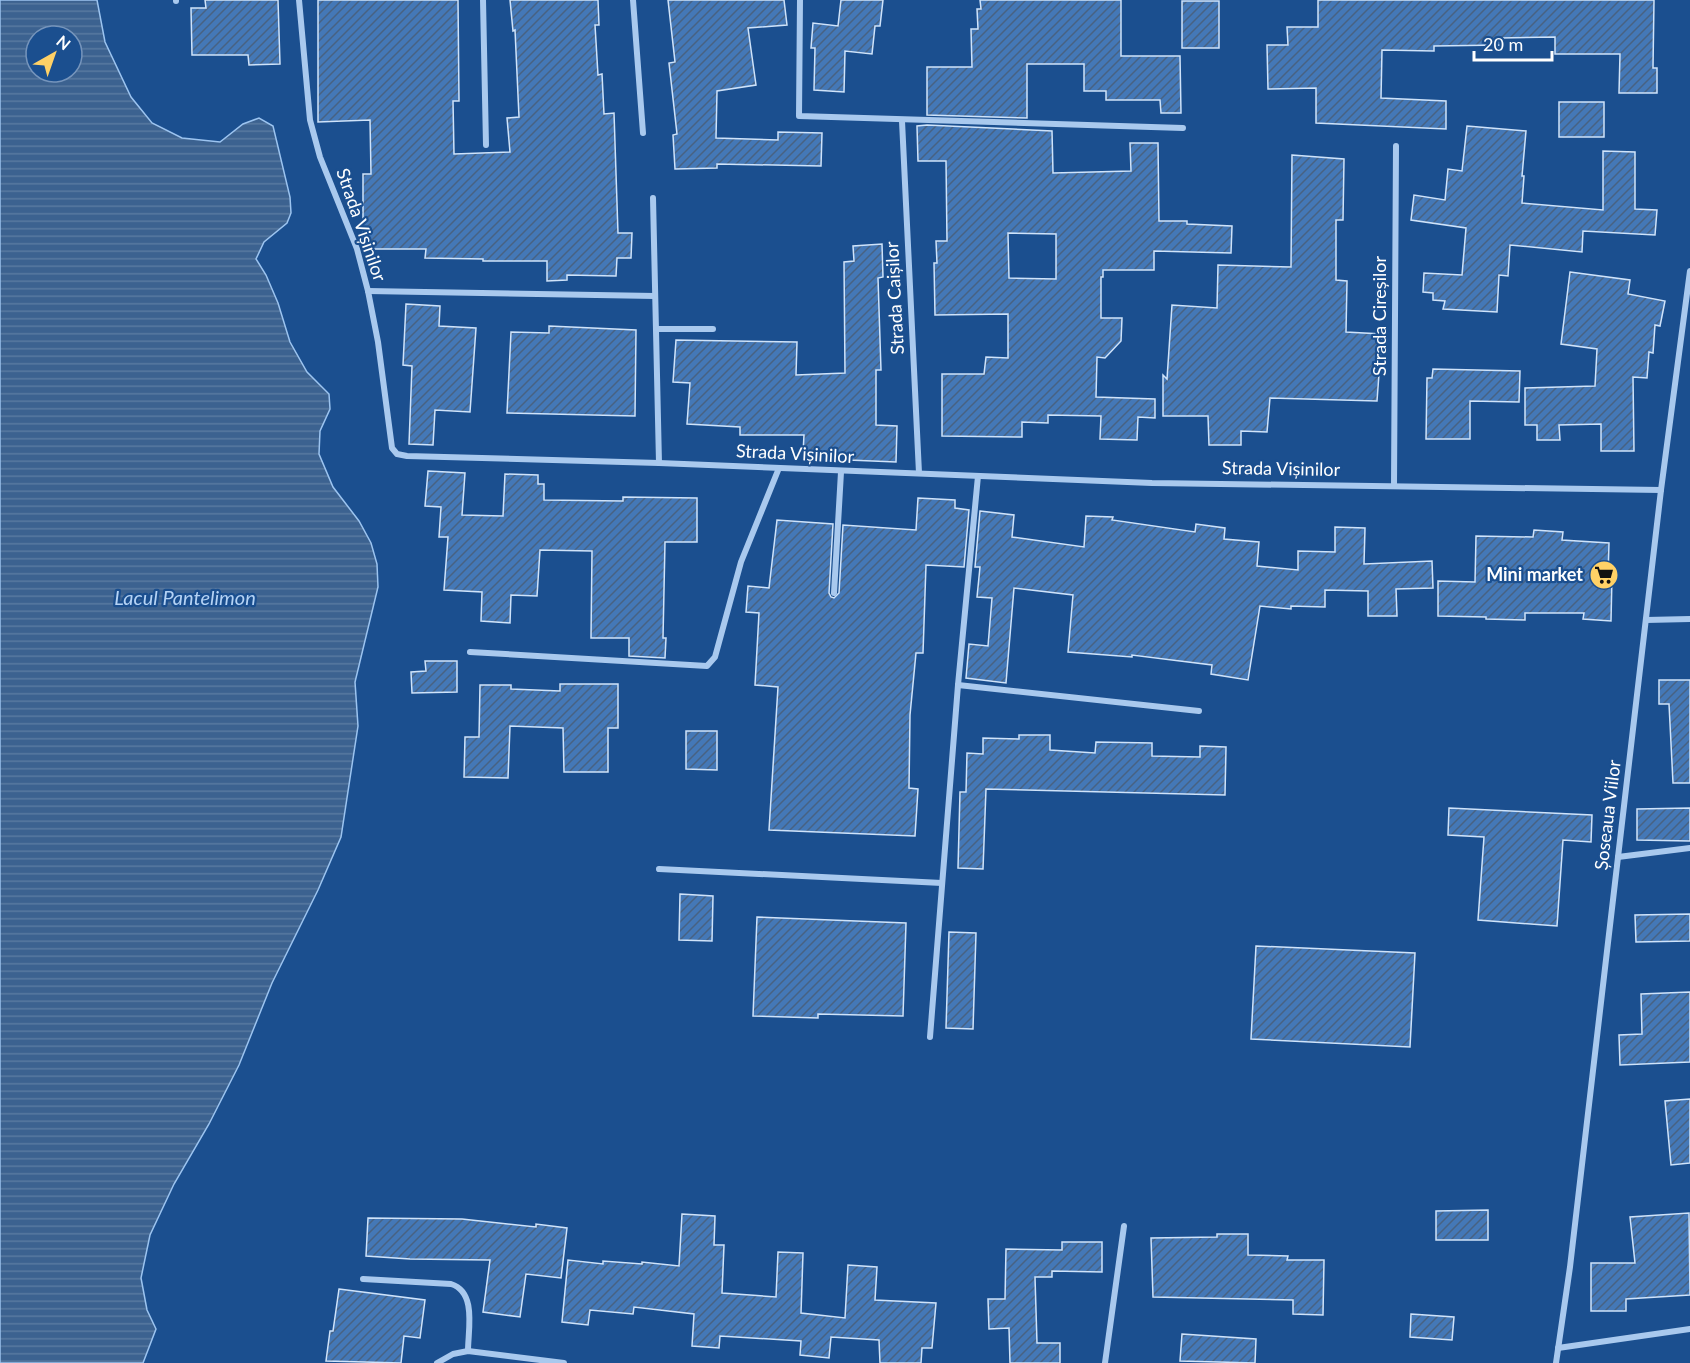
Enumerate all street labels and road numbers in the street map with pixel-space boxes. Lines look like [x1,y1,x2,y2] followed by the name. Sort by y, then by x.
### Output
[332,165,392,285] street label: Strada Vișinilor
[880,241,908,355] street label: Strada Caișilor
[1368,256,1390,376] street label: Strada Cireșilor
[735,439,855,467] street label: Strada Vișinilor
[1222,456,1341,480] street label: Strada Vișinilor
[1589,758,1625,871] street label: Șoseaua Viilor

